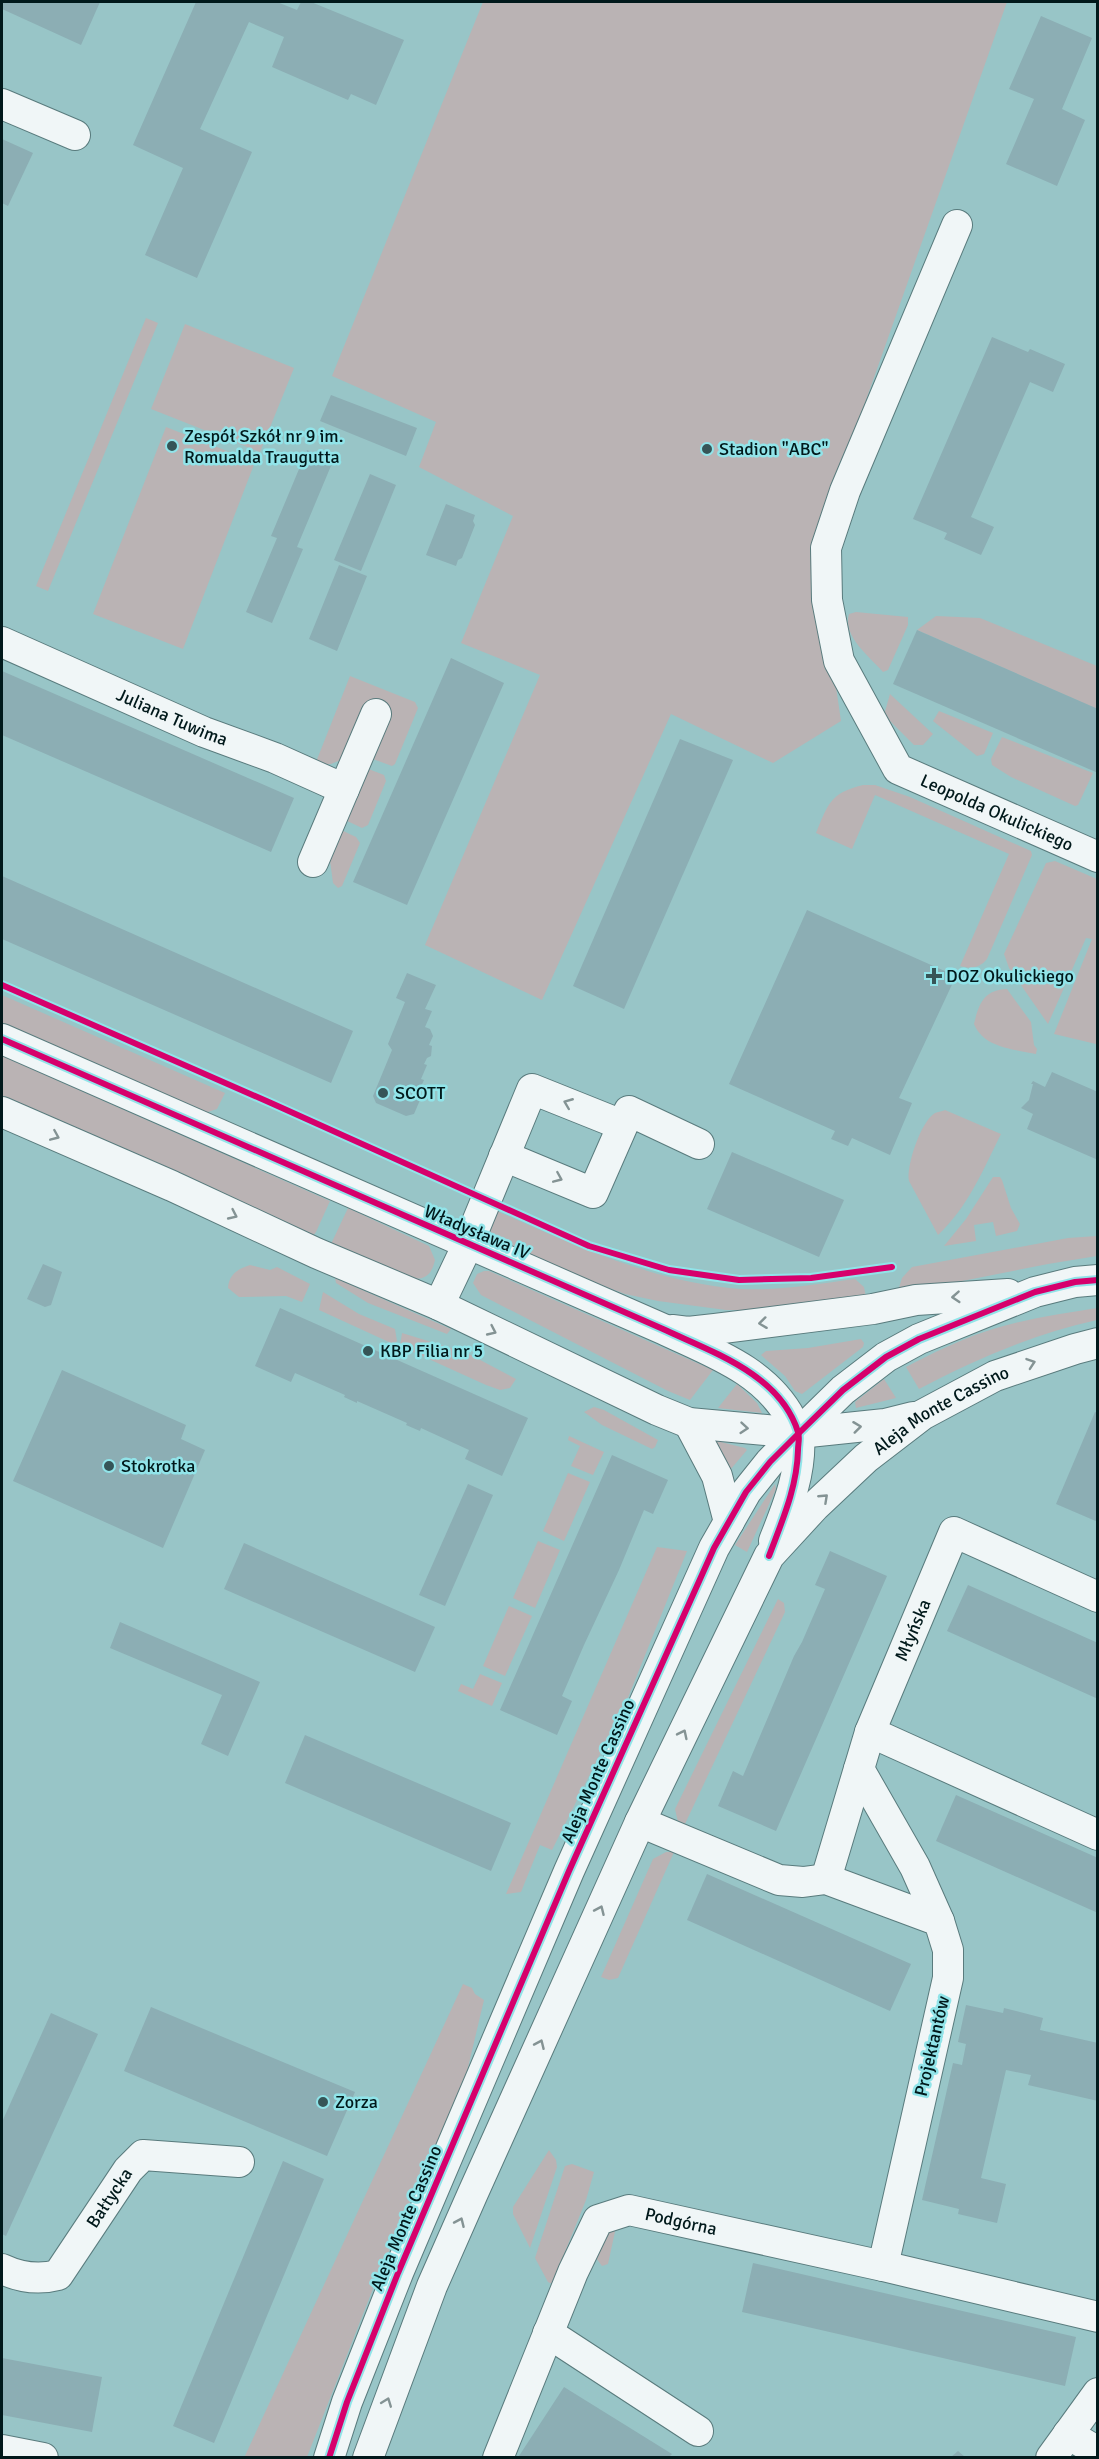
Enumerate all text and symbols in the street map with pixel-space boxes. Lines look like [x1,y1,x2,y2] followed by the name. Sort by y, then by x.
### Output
[184,425,343,468] place label: Zespół Szkół nr 9 im. Romualda Traugutta
[719,438,828,460] place label: Stadion "ABC"
[165,439,179,453] marker: Zespół Szkół nr 9 im. Romualda Traugutta
[700,442,714,456] marker: Stadion "ABC"
[113,683,231,751] street label: Juliana Tuwima
[917,769,1077,856] street label: Leopolda Okulickiego
[946,965,1074,987] place label: DOZ Okulickiego
[927,969,941,983] marker: DOZ Okulickiego
[395,1082,445,1104] place label: SCOTT
[376,1086,390,1100] marker: SCOTT
[563,1098,574,1110] one-way arrow
[49,1128,60,1140] one-way arrow
[551,1171,562,1183] one-way arrow
[421,1200,534,1264] street label: Władysława IV
[227,1207,238,1219] one-way arrow
[951,1291,960,1304] one-way arrow
[758,1317,767,1329] one-way arrow
[486,1323,497,1335] one-way arrow
[380,1340,483,1362] place label: KBP Filia nr 5
[361,1344,375,1358] marker: KBP Filia nr 5
[1025,1358,1036,1371] one-way arrow
[868,1361,1012,1460] street label: Aleja Monte Cassino
[739,1421,748,1434] one-way arrow
[852,1422,862,1434] one-way arrow
[121,1455,195,1477] place label: Stokrotka
[102,1459,116,1473] marker: Stokrotka
[817,1494,827,1505] one-way arrow
[890,1596,936,1664] street label: Młyńska
[556,1695,640,1847] street label: Aleja Monte Cassino
[676,1730,687,1740] one-way arrow
[593,1906,605,1917] one-way arrow
[910,1994,954,2098] street label: Projektantów
[533,2039,545,2050] one-way arrow
[335,2091,378,2113] place label: Zorza
[316,2095,330,2109] marker: Zorza
[365,2142,447,2294] street label: Aleja Monte Cassino
[82,2164,137,2232] street label: Bałtycka
[643,2203,719,2240] street label: Podgórna
[453,2217,465,2228] one-way arrow
[380,2398,393,2408] one-way arrow

